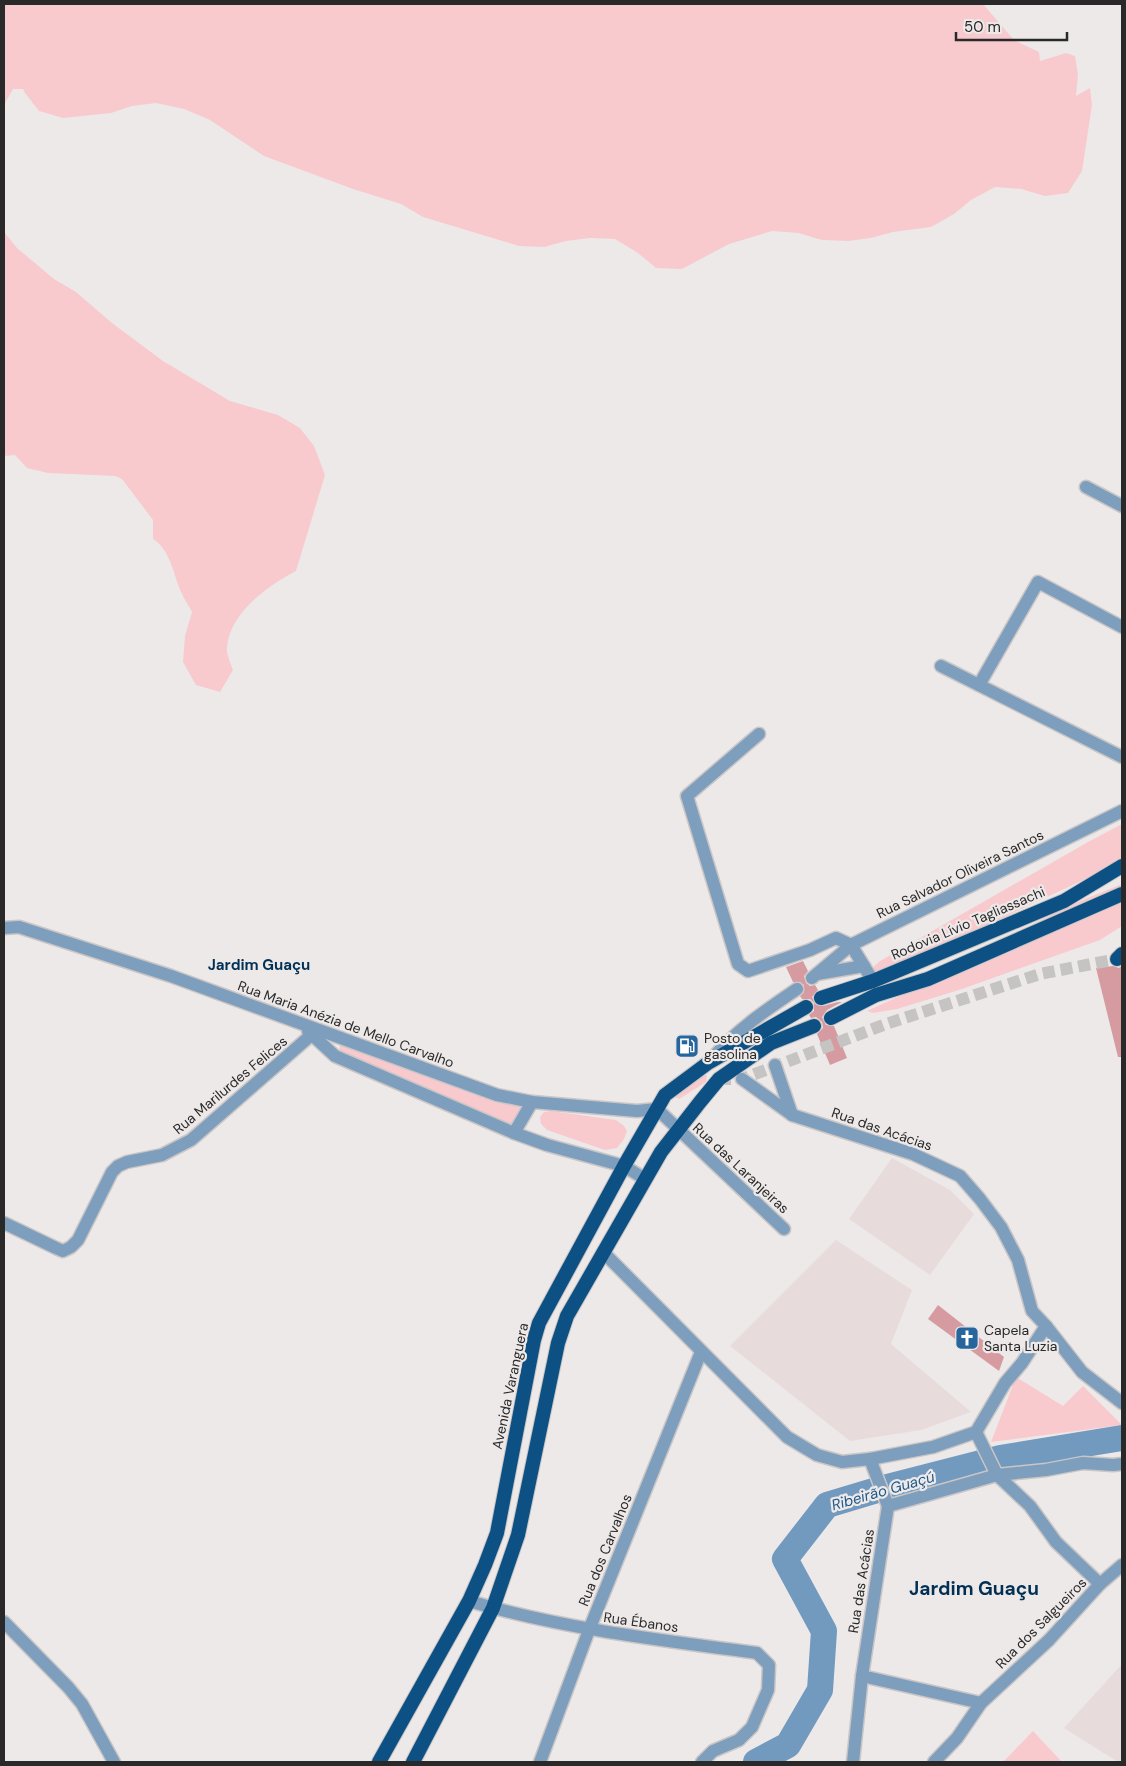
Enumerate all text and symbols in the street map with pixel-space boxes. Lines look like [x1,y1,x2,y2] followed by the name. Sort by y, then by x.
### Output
[956,10,1067,42] scale bar
[964,17,1001,37] text: 50 m
[873,826,1047,922] street label: Rua Salvador Oliveira Santos
[888,882,1048,964] street label: Rodovia Lívio Tagliassachi
[208,955,310,975] district label: Jardim Guaçu
[235,976,457,1072] street label: Rua Maria Anézia de Mello Carvalho
[704,1029,761,1063] place label: Posto de gasolina
[169,1032,291,1138] street label: Rua Marilurdes Felices
[674,1033,700,1059] fuel station icon: Posto de gasolina
[829,1103,935,1155] street label: Rua das Acácias
[689,1119,793,1217] street label: Rua das Laranjeiras
[488,1321,532,1451] street label: Avenida Varanguera
[984,1321,1057,1355] place label: Capela Santa Luzia
[954,1325,980,1351] church icon: Capela Santa Luzia
[829,1467,937,1515] water label: Ribeirão Guaçú
[574,1491,636,1609] street label: Rua dos Carvalhos
[844,1528,878,1634] street label: Rua das Acácias
[992,1574,1090,1672] street label: Rua dos Salgueiros
[909,1576,1039,1601] district label: Jardim Guaçu
[602,1608,680,1636] street label: Rua Ébanos

